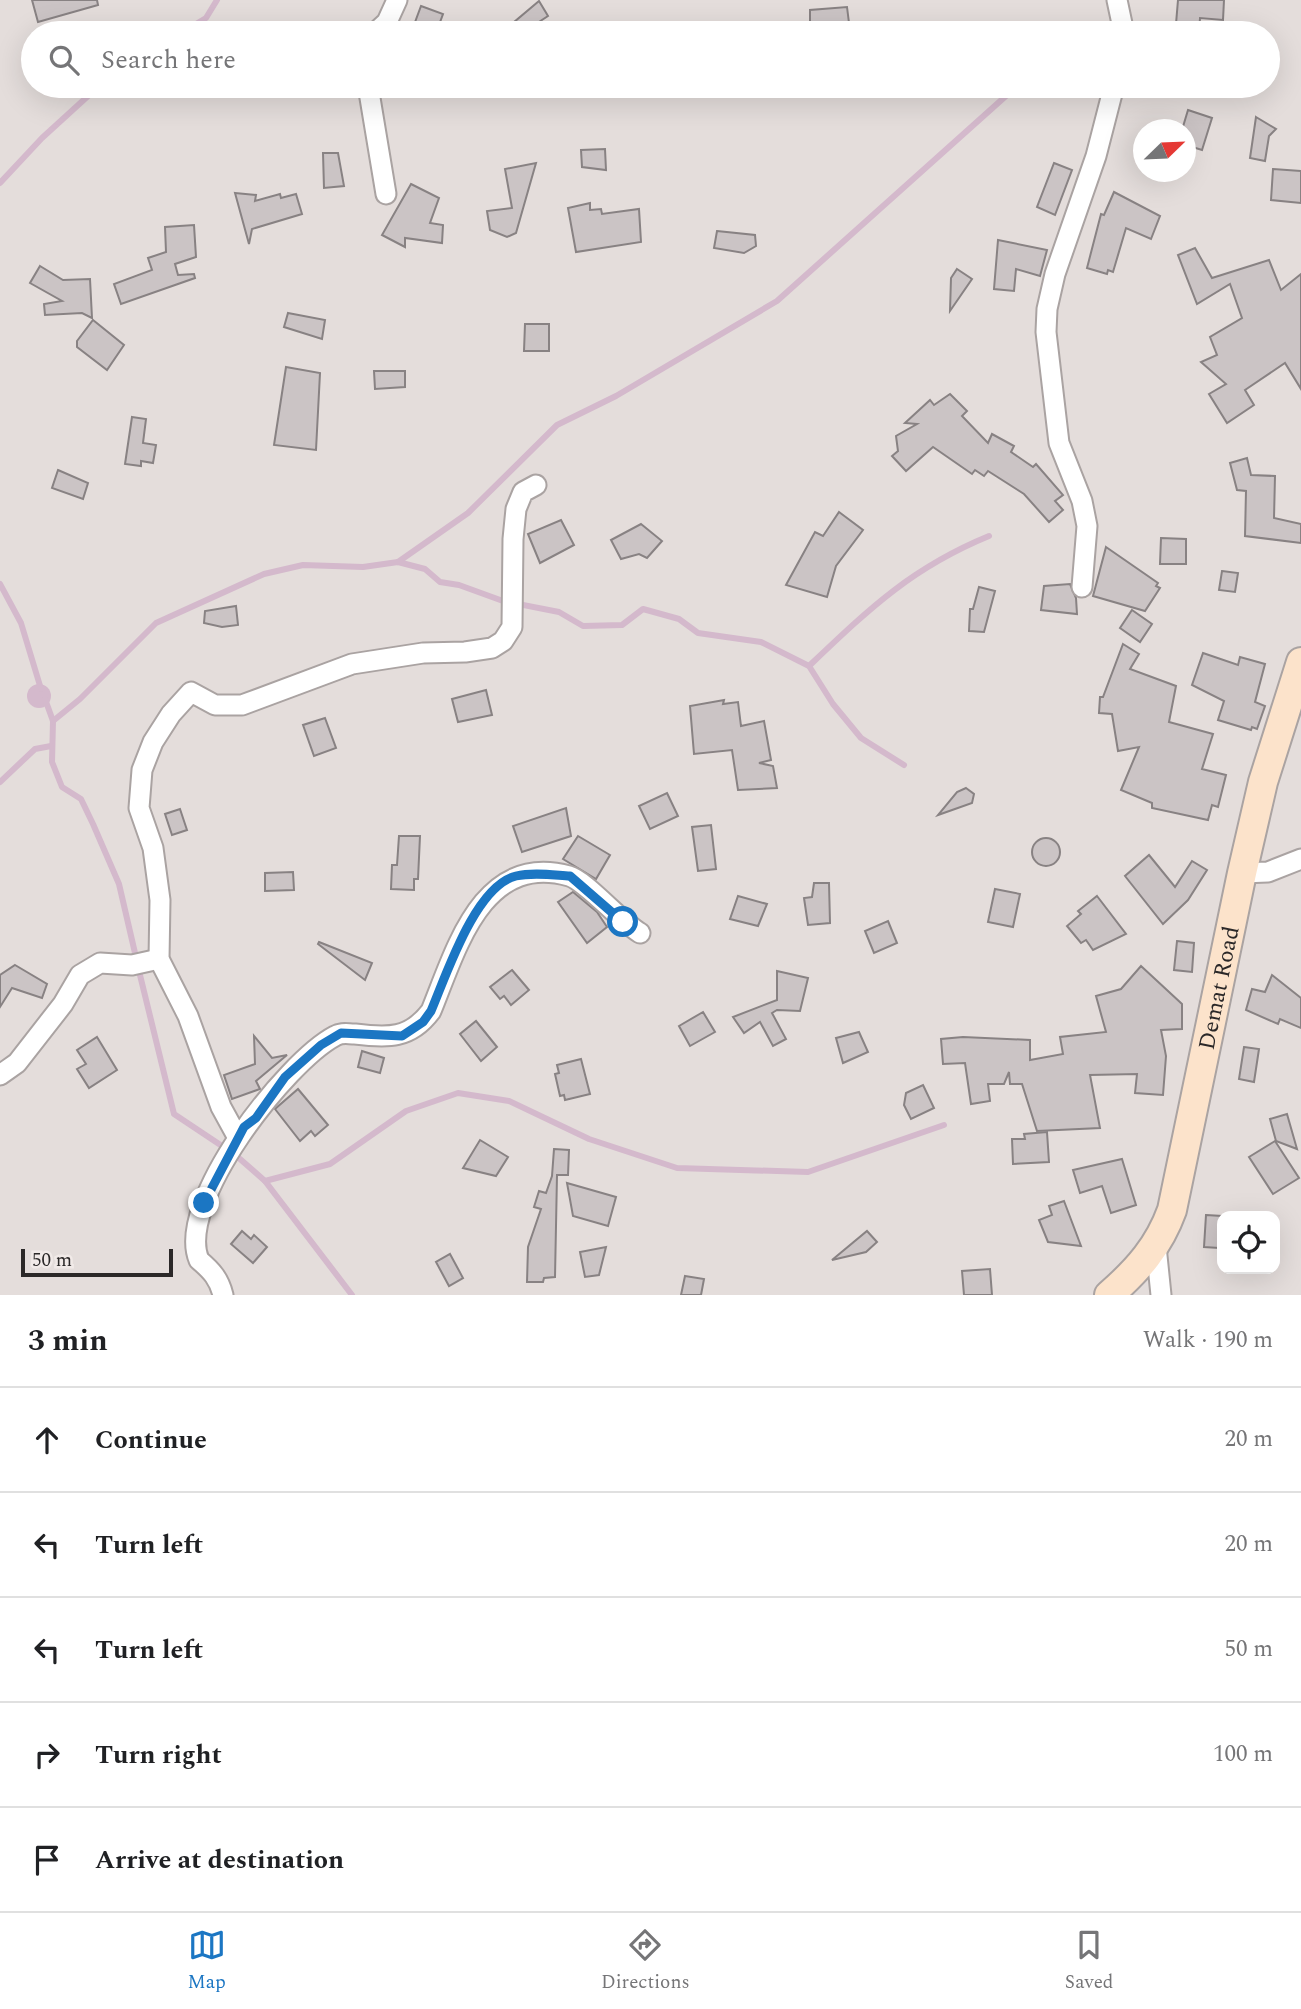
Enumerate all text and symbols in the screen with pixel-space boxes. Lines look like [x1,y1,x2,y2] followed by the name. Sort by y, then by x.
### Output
[21,21,1280,98] search box
[101,40,236,80] text: Search here
[45,41,83,79] icon: search
[1133,119,1196,182] north arrow
[607,906,638,937] route start
[1190,923,1250,1053] street label: Demat Road
[188,1187,219,1218] route end
[1217,1211,1280,1274] map controls
[1217,1211,1280,1274] button: locate
[21,1246,173,1278] scale bar
[32,1246,72,1275] text: 50 m
[28,1318,108,1364] text: 3 min
[1143,1323,1273,1358] text: Walk · 190 m
[95,1420,207,1460] text: Continue
[28,1421,66,1459] icon: ahead
[1224,1422,1273,1457] text: 20 m
[95,1525,203,1565] text: Turn left
[28,1526,66,1564] icon: left
[1224,1527,1273,1562] text: 20 m
[95,1630,203,1670] text: Turn left
[28,1631,66,1669] icon: left
[1224,1632,1273,1667] text: 50 m
[95,1735,222,1775] text: Turn right
[28,1736,66,1774] icon: right
[1213,1737,1273,1772] text: 100 m
[95,1840,344,1880] text: Arrive at destination
[28,1841,66,1879] icon: arrive
[188,1926,226,1997] tab: Map
[601,1926,690,1997] tab: Directions
[1065,1926,1113,1997] tab: Saved

